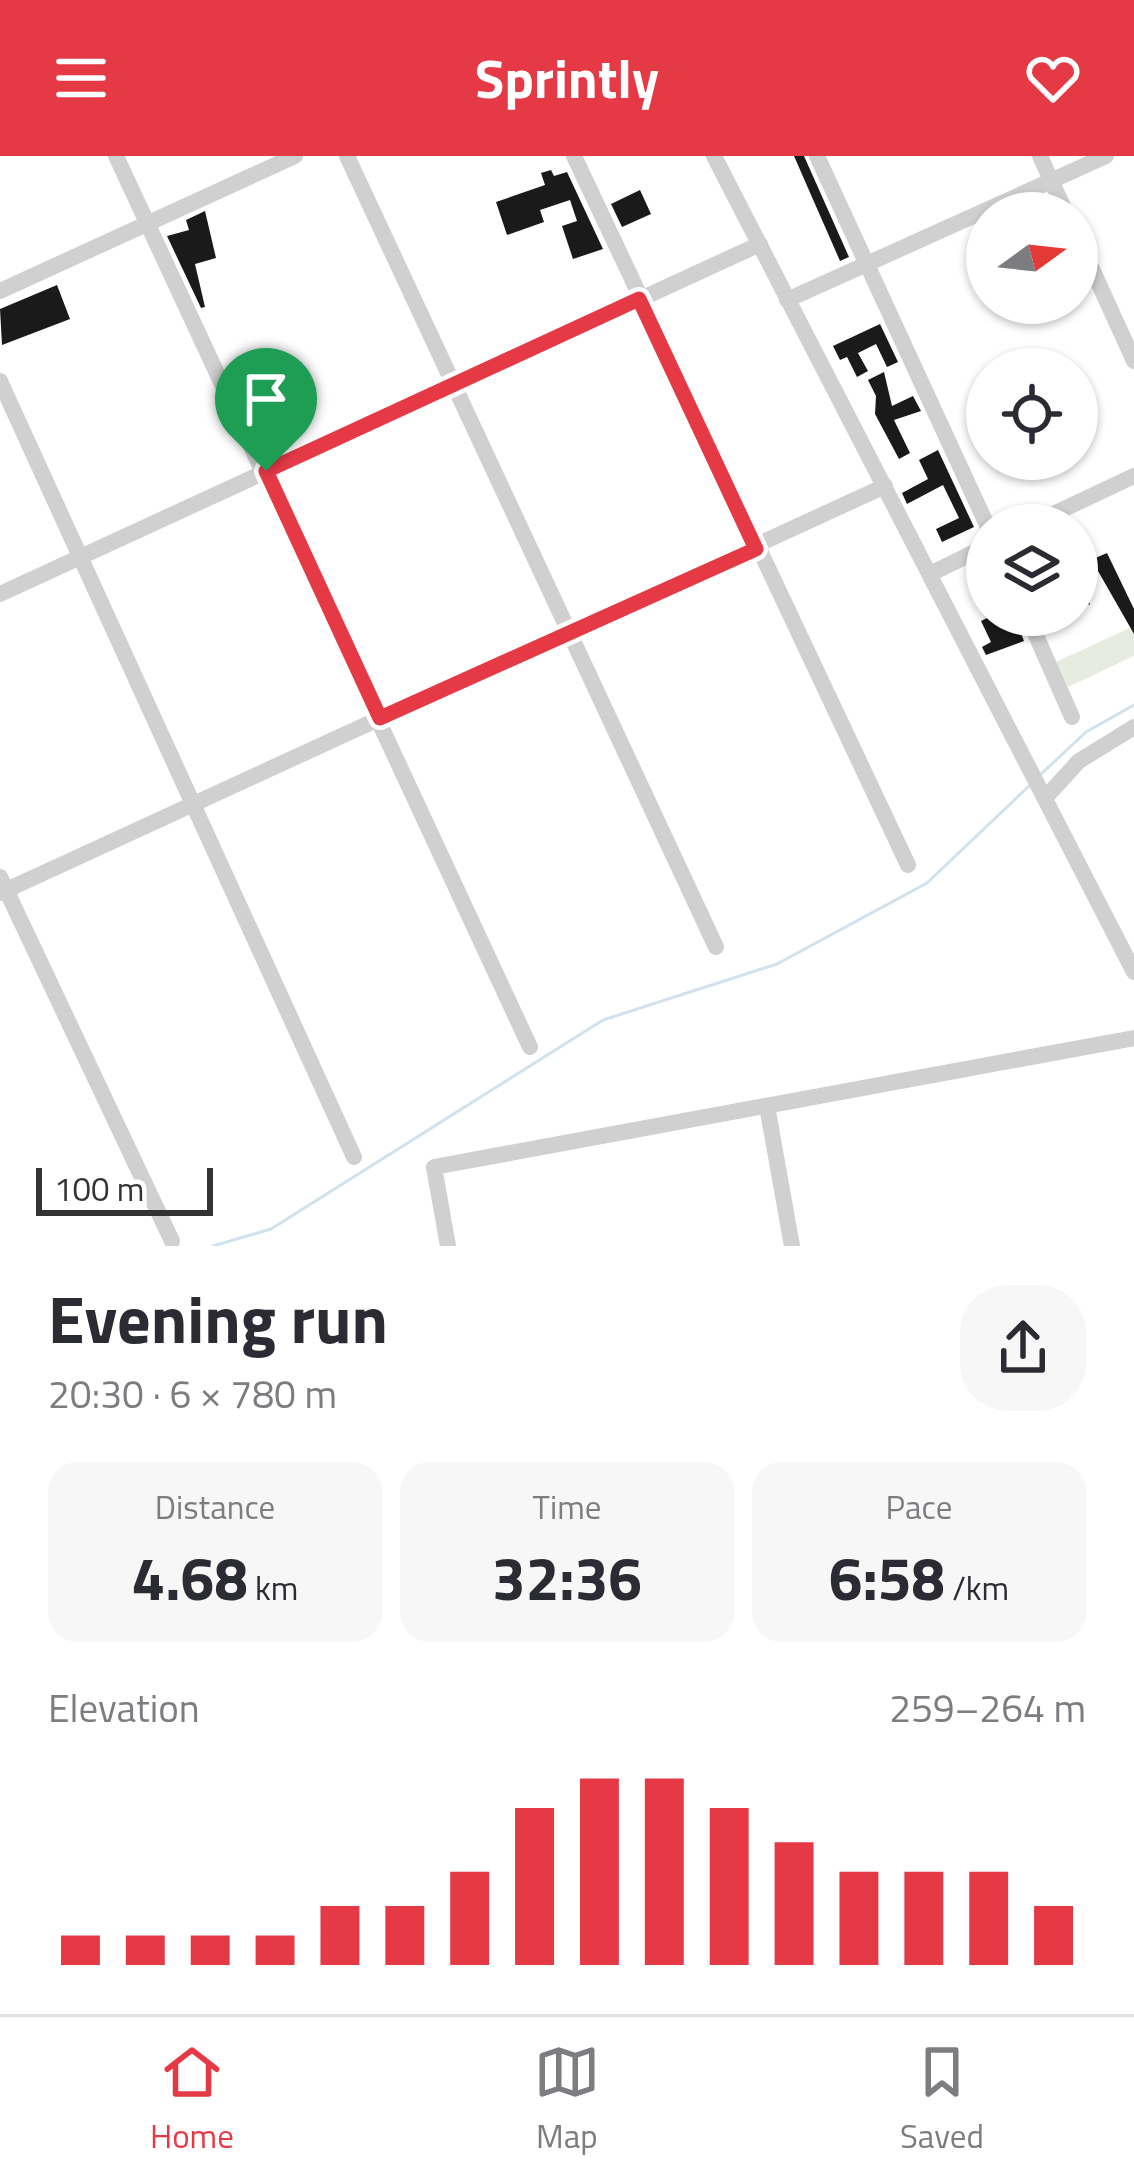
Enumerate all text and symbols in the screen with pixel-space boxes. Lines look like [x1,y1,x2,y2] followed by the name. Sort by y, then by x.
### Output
[475,37,659,119] text: Sprintly
[48,45,114,111] icon: menu
[1020,45,1086,111] icon: heart
[966,192,1098,324] north arrow
[966,192,1098,636] map controls
[215,348,317,471] pin
[966,348,1098,480] button: locate
[233,366,299,432] icon: arrive
[966,504,1098,636] button: layers
[36,1162,213,1215] scale bar
[54,1164,144,1214] text: 100 m
[48,1268,388,1369] text: Evening run
[960,1285,1086,1411] button: share
[48,1364,337,1423] text: 20:30 · 6 × 780 m
[155,1482,275,1532] text: Distance
[533,1482,601,1532] text: Time
[886,1482,952,1532] text: Pace
[132,1532,248,1623] text: 4.68
[492,1532,642,1623] text: 32:36
[829,1532,945,1623] text: 6:58
[248,1563,298,1613] text: km
[945,1563,1009,1613] text: /km
[48,1678,200,1737] text: Elevation
[889,1678,1086,1737] text: 259–264 m
[150,2039,234,2161] tab: Home
[534,2039,600,2161] tab: Map
[900,2039,984,2161] tab: Saved

